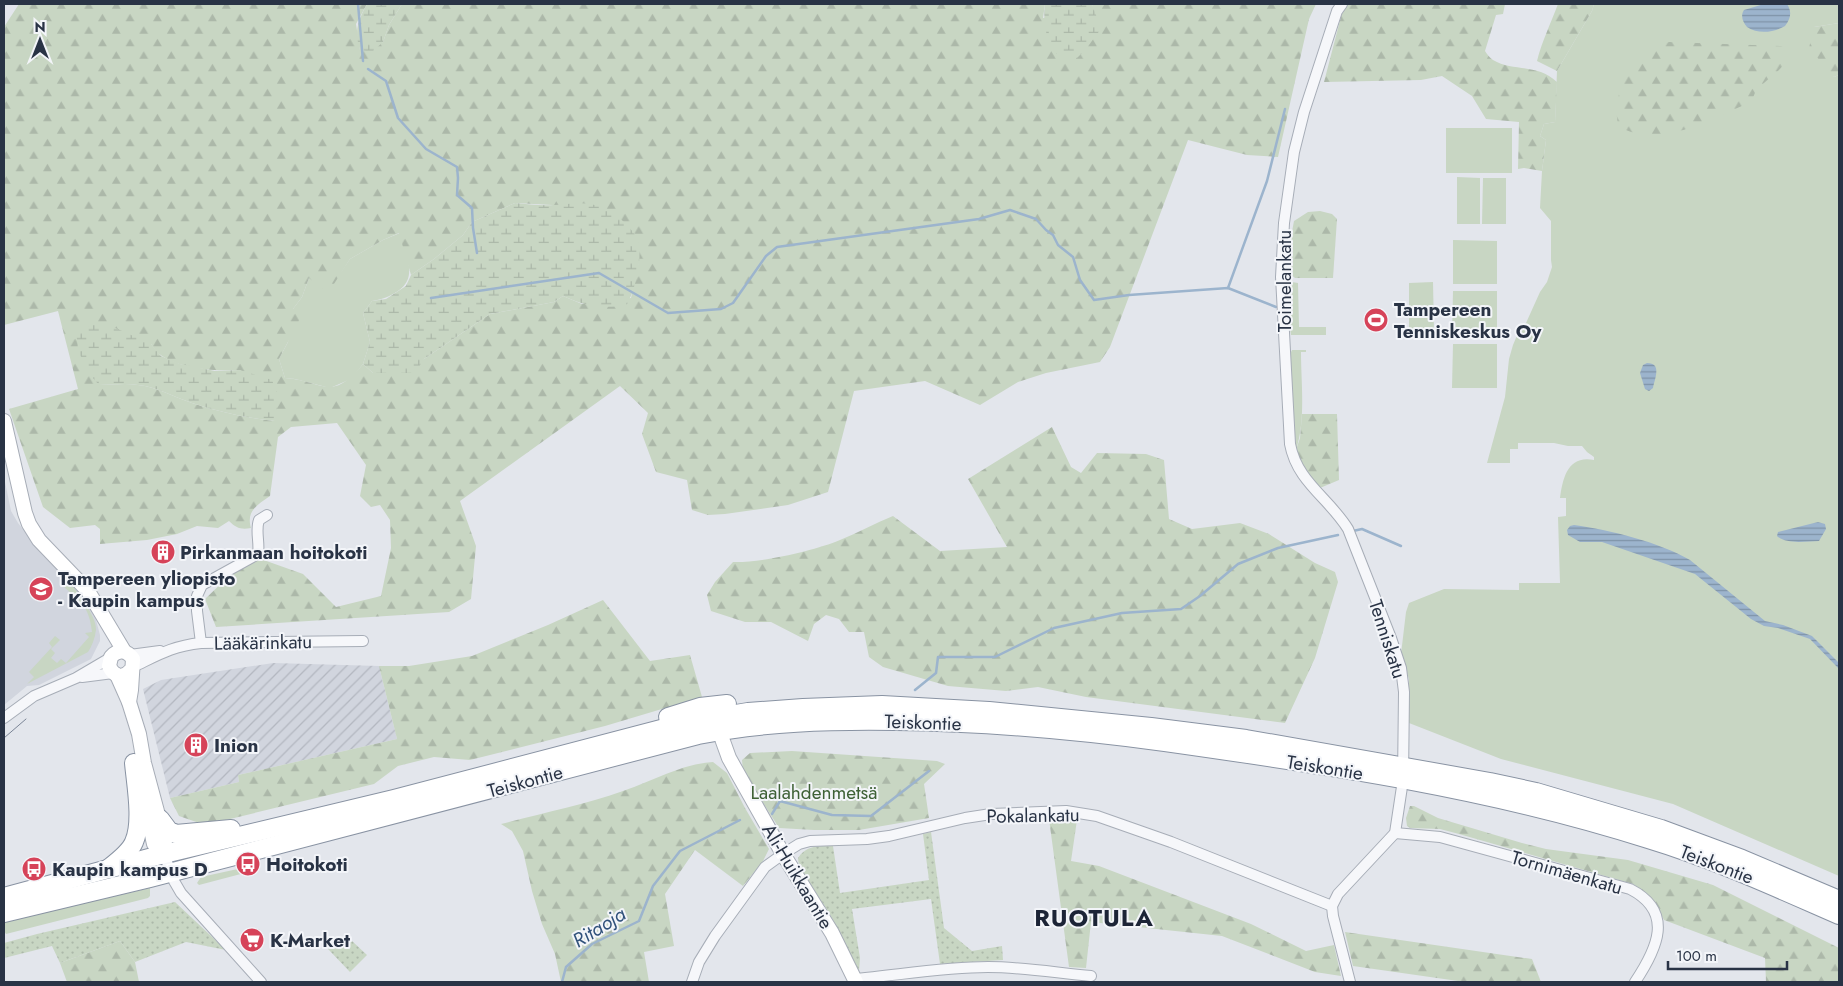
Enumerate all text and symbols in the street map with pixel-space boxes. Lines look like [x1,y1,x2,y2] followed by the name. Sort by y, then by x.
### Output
[15,15,65,65] north arrow
[34,17,46,37] text: N
[1271,230,1298,332] street label: Toimelankatu
[1394,296,1543,345] place label: Tampereen Tenniskeskus Oy
[1363,307,1389,333] sports icon: Tampereen Tenniskeskus Oy
[150,539,176,565] building icon: Pirkanmaan hoitokoti
[180,539,367,566] place label: Pirkanmaan hoitokoti
[58,565,235,614] place label: Tampereen yliopisto - Kaupin kampus
[28,576,54,602] school or university icon: Tampereen yliopisto - Kaupin kampus
[1362,596,1413,682] street label: Tenniskatu
[214,628,312,657] street label: Lääkärinkatu
[884,708,962,737] street label: Teiskontie
[183,732,209,758] building icon: Inion
[214,732,258,759] place label: Inion
[1285,748,1365,787] street label: Teiskontie
[484,758,566,804] street label: Teiskontie
[751,779,877,806] park label: Laalahdenmetsä
[986,801,1080,830] street label: Pokalankatu
[755,818,840,934] street label: Ali-Huikkaantie
[1676,838,1758,891] street label: Teiskontie
[1508,844,1626,901] street label: Tornimäenkatu
[235,851,261,877] bus stop icon: Hoitokoti
[266,851,348,878] place label: Hoitokoti
[21,856,47,882] bus stop icon: Kaupin kampus D
[52,856,208,883] place label: Kaupin kampus D
[567,900,632,955] water label: Ritaoja
[1034,900,1154,935] district label: RUOTULA
[239,927,265,953] supermarket icon: K-Market
[270,927,350,954] place label: K-Market
[1668,938,1787,970] scale bar
[1676,945,1717,967] text: 100 m

